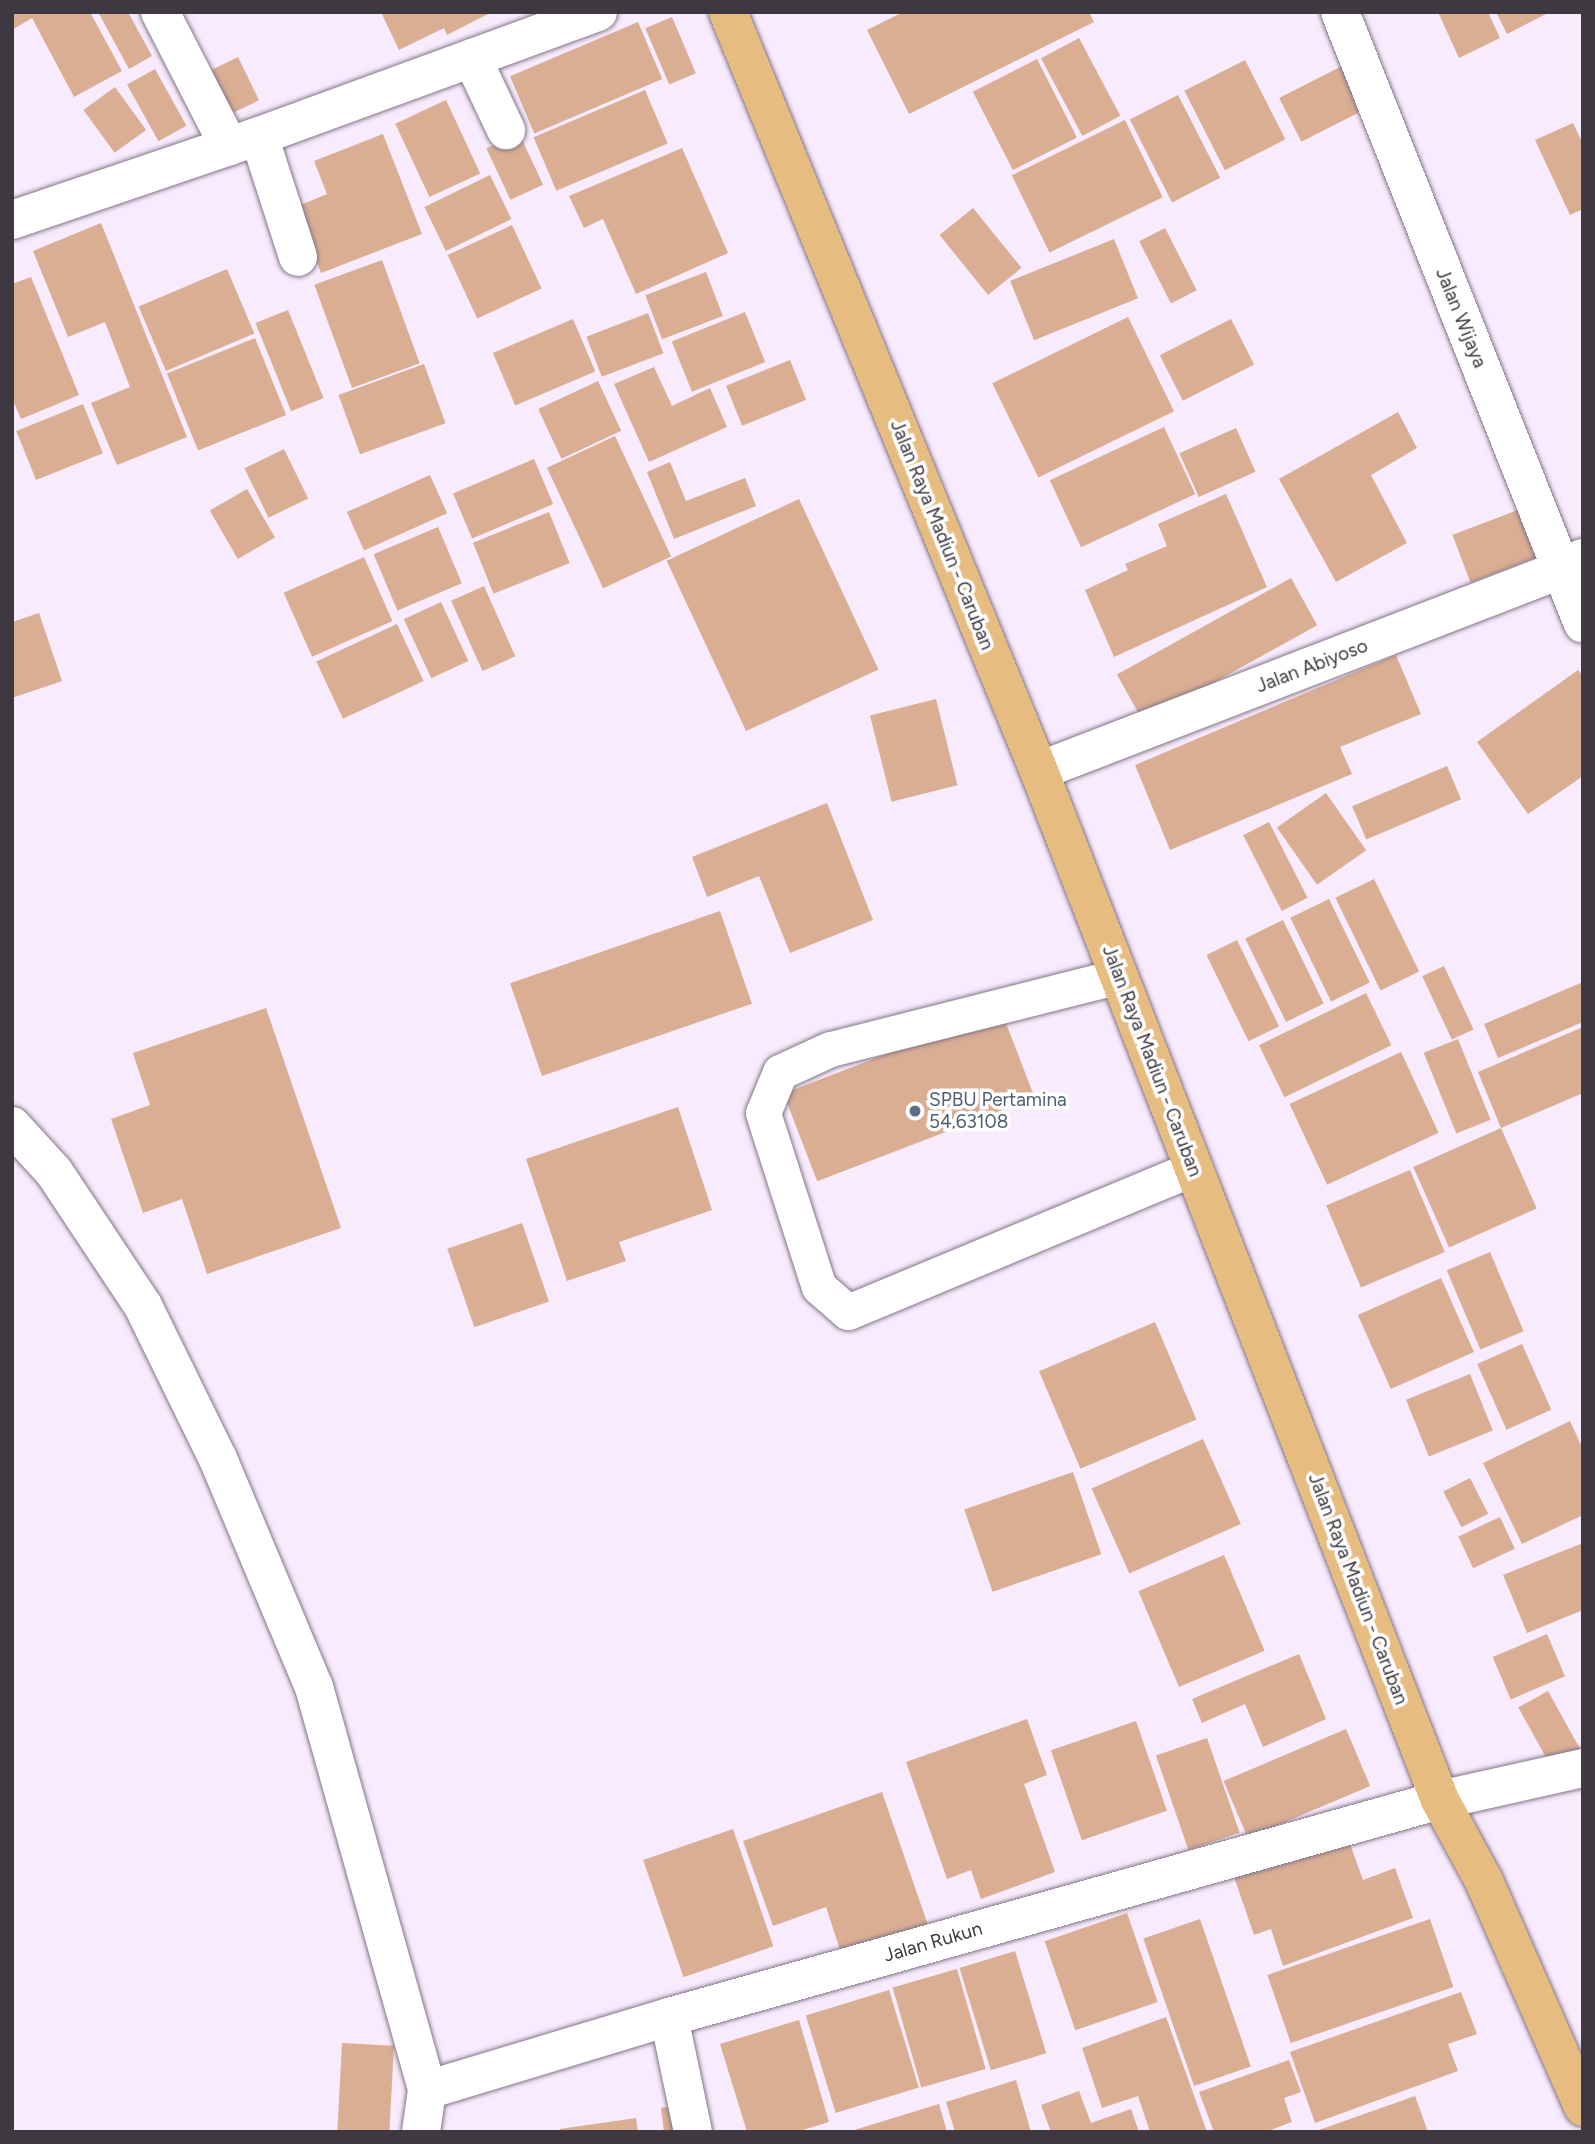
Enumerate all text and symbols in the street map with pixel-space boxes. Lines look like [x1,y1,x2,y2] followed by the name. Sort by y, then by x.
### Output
[1431,265,1491,371] street label: Jalan Wijaya
[885,417,999,653] street label: Jalan Raya Madiun - Caruban
[1253,634,1371,698] street label: Jalan Abiyoso
[1097,942,1207,1180] street label: Jalan Raya Madiun - Caruban
[929,1089,1067,1133] place label: SPBU Pertamina 54.63108
[907,1103,923,1119] marker: SPBU Pertamina 54.63108
[1303,1470,1413,1708] street label: Jalan Raya Madiun - Caruban
[881,1917,985,1967] street label: Jalan Rukun

